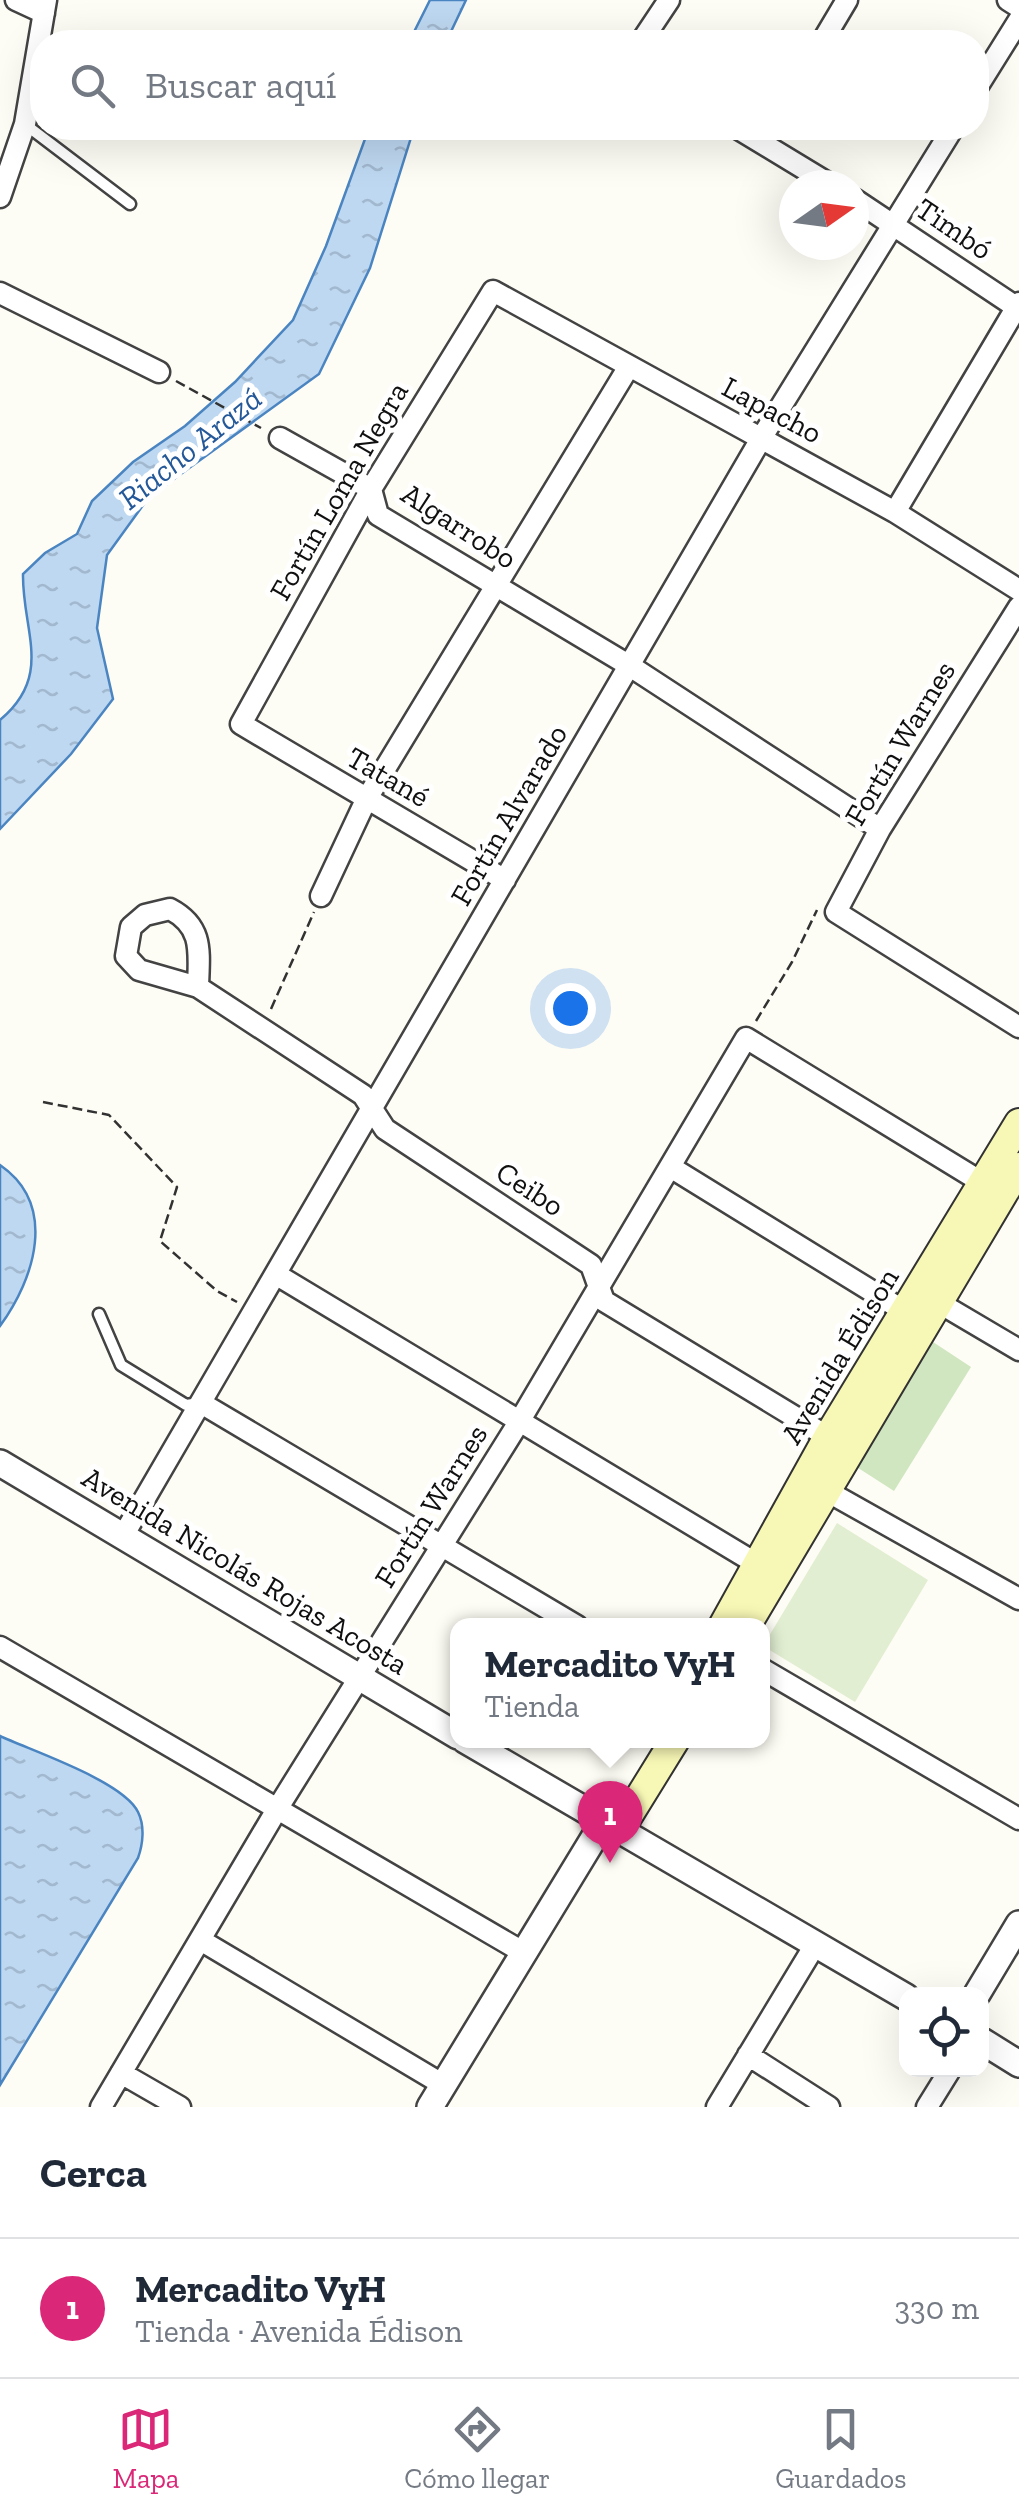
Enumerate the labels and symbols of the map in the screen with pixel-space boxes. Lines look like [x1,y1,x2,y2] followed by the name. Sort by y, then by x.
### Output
[779,170,869,260] north arrow
[909,191,999,267] street label: Timbó
[716,369,828,451] street label: Lapacho
[262,376,416,606] street label: Fortín Loma Negra
[111,379,269,517] water label: Riacho Arazá
[395,475,523,577] street label: Algarrobo
[837,654,963,832] street label: Fortín Warnes
[443,718,575,912] street label: Fortín Alvarado
[340,739,436,815] street label: Tatané
[545,983,596,1034] your location
[489,1154,571,1224] street label: Ceibo
[773,1262,907,1450] street label: Avenida Édison
[367,1418,495,1594] street label: Fortín Warnes
[76,1459,414,1683] street label: Avenida Nicolás Rojas Acosta
[578,1780,642,1863] pin: 1

